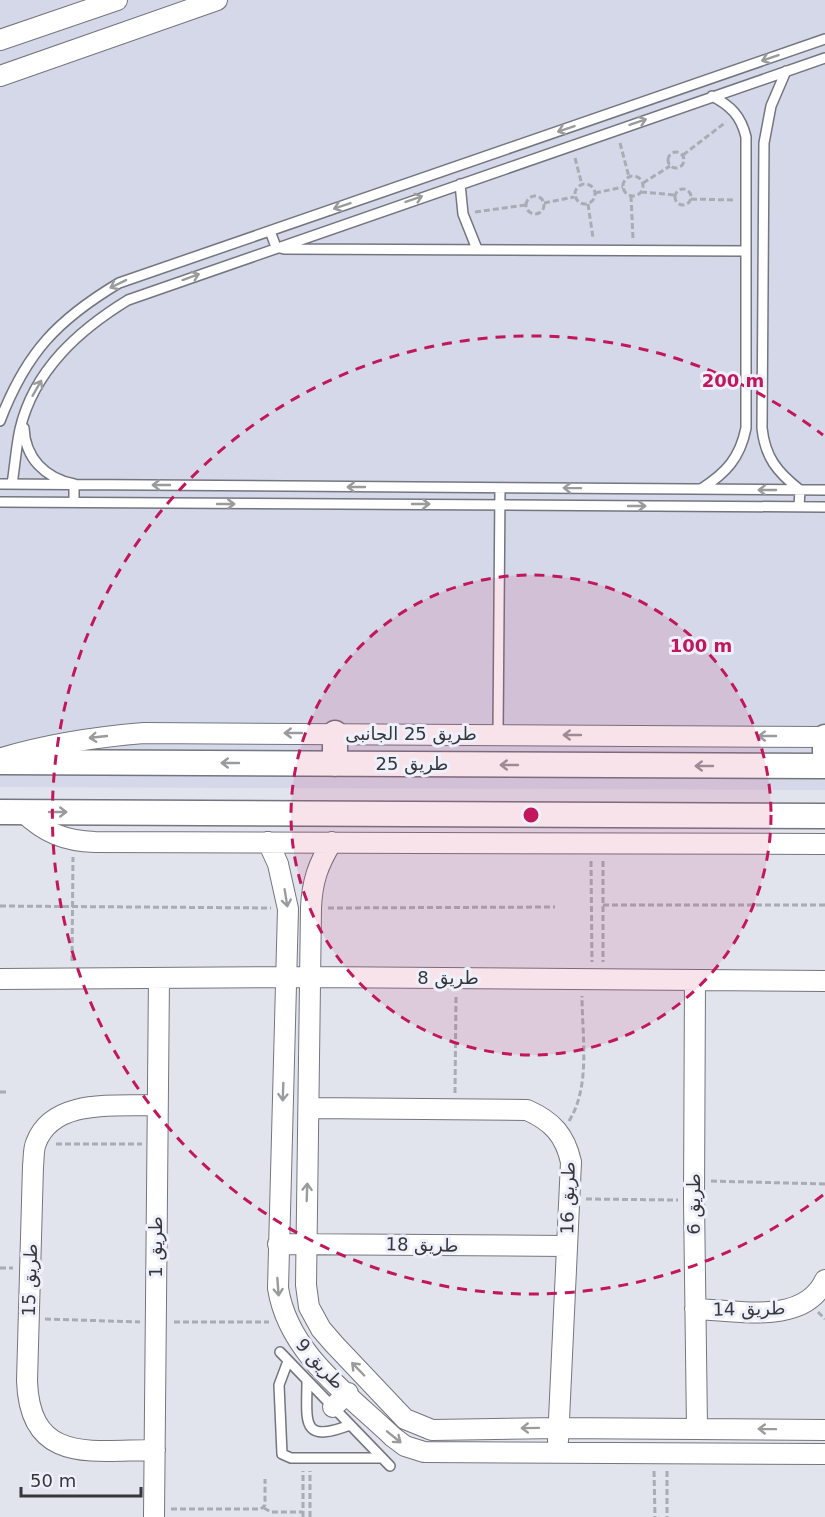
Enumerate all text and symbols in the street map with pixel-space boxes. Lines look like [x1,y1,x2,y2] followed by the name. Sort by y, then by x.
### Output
[761,53,780,64] one-way arrow
[629,115,647,126] one-way arrow
[557,124,576,135] one-way arrow
[404,193,423,204] one-way arrow
[333,202,352,213] one-way arrow
[181,271,199,282] one-way arrow
[109,279,127,291] one-way arrow
[702,370,764,391] text: 200 m
[31,380,43,397] one-way arrow
[151,479,171,491] one-way arrow
[346,481,366,493] one-way arrow
[562,483,582,494] one-way arrow
[757,484,777,496] one-way arrow
[216,498,236,509] one-way arrow
[411,499,431,510] one-way arrow
[627,500,647,512] one-way arrow
[670,635,732,656] text: 100 m
[345,723,477,745] street label: طريق 25 الجانبى
[283,727,303,739] one-way arrow
[562,729,582,741] one-way arrow
[757,730,777,742] one-way arrow
[88,732,108,743] one-way arrow
[376,753,448,775] street label: طريق 25
[220,757,240,769] one-way arrow
[499,759,519,771] one-way arrow
[694,760,714,772] one-way arrow
[521,805,541,825] centre of rings
[48,806,68,818] one-way arrow
[281,887,292,907] one-way arrow
[417,967,479,989] street label: طريق 8
[277,1082,289,1102] one-way arrow
[556,1161,580,1235] street label: طريق 16
[683,1173,705,1235] street label: طريق 6
[301,1183,312,1203] one-way arrow
[145,1216,167,1278] street label: طريق 1
[385,1233,459,1257] street label: طريق 18
[18,1243,42,1317] street label: طريق 15
[273,1277,284,1297] one-way arrow
[712,1297,786,1321] street label: طريق 14
[291,1334,349,1394] street label: طريق 9
[351,1362,365,1377] one-way arrow
[520,1423,540,1434] one-way arrow
[757,1424,777,1435] one-way arrow
[386,1431,402,1444] one-way arrow
[21,1460,141,1498] scale bar
[30,1470,76,1491] text: 50 m

